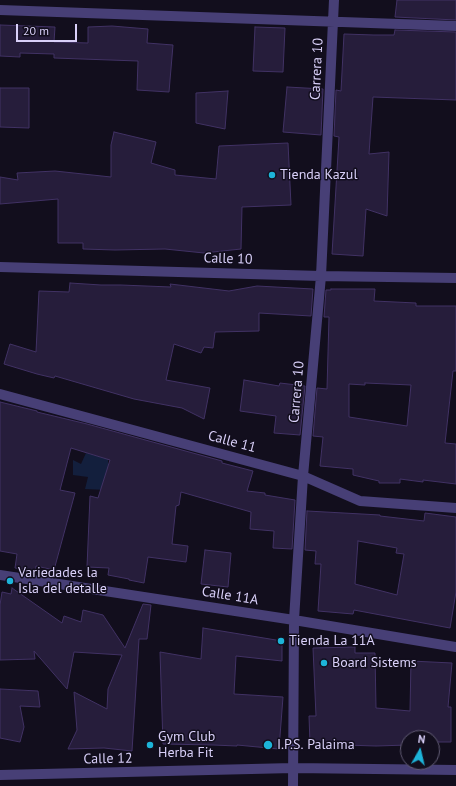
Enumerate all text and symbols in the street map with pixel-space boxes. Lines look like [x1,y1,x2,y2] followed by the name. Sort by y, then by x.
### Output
[18,16,79,42] scale bar
[23,23,49,38] text: 20 m
[307,38,327,100] street label: Carrera 10
[280,167,357,183] place label: Tienda Kazul
[267,170,277,180] marker: Tienda Kazul
[203,250,253,268] street label: Calle 10
[286,360,308,424] street label: Carrera 10
[206,428,258,456] street label: Calle 11
[18,565,107,598] place label: Variedades la Isla del detalle
[5,576,15,586] marker: Variedades la Isla del detalle
[200,583,260,609] street label: Calle 11A
[289,633,375,649] place label: Tienda La 11A
[276,636,286,646] marker: Tienda La 11A
[332,655,417,671] place label: Board Sistems
[319,658,329,668] marker: Board Sistems
[158,729,215,762] place label: Gym Club Herba Fit
[400,730,440,770] north arrow
[417,732,426,747] text: N
[277,737,355,753] place label: I.P.S. Palaima
[262,739,274,751] marker: I.P.S. Palaima
[145,740,155,750] marker: Gym Club Herba Fit
[83,750,133,768] street label: Calle 12

